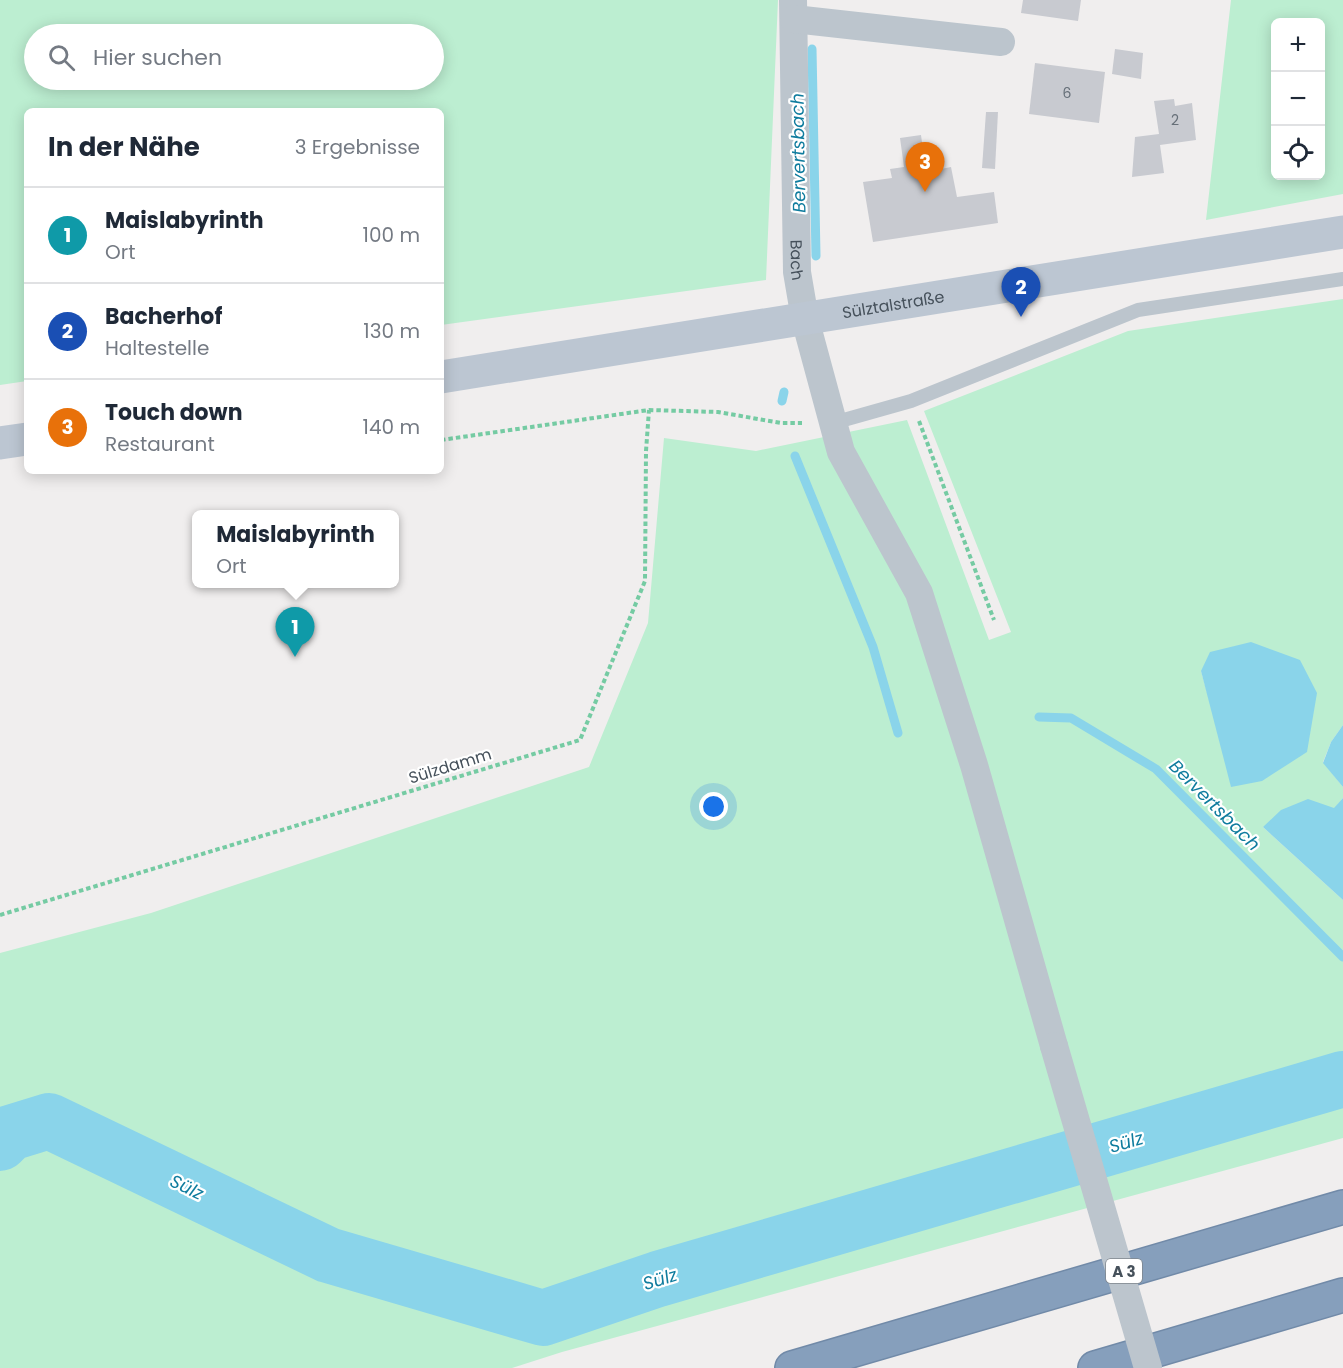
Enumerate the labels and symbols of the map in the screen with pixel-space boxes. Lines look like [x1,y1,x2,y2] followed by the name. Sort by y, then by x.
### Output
[1063,83,1072,103] house number: 6
[784,93,812,213] water label: Bervertsbach
[1171,110,1179,130] house number: 2
[906,142,944,192] pin: 3
[785,240,810,282] street label: Bach
[1002,268,1040,317] pin: 2
[840,285,946,324] street label: Sülztalstraße
[276,608,314,657] pin: 1
[406,743,494,789] street label: Sülzdamm
[1164,754,1266,856] water label: Bervertsbach
[699,792,728,821] your location
[1106,1125,1147,1159] water label: Sülz
[166,1168,209,1206] water label: Sülz
[1106,1259,1142,1283] road number: A 3
[640,1262,681,1296] water label: Sülz

